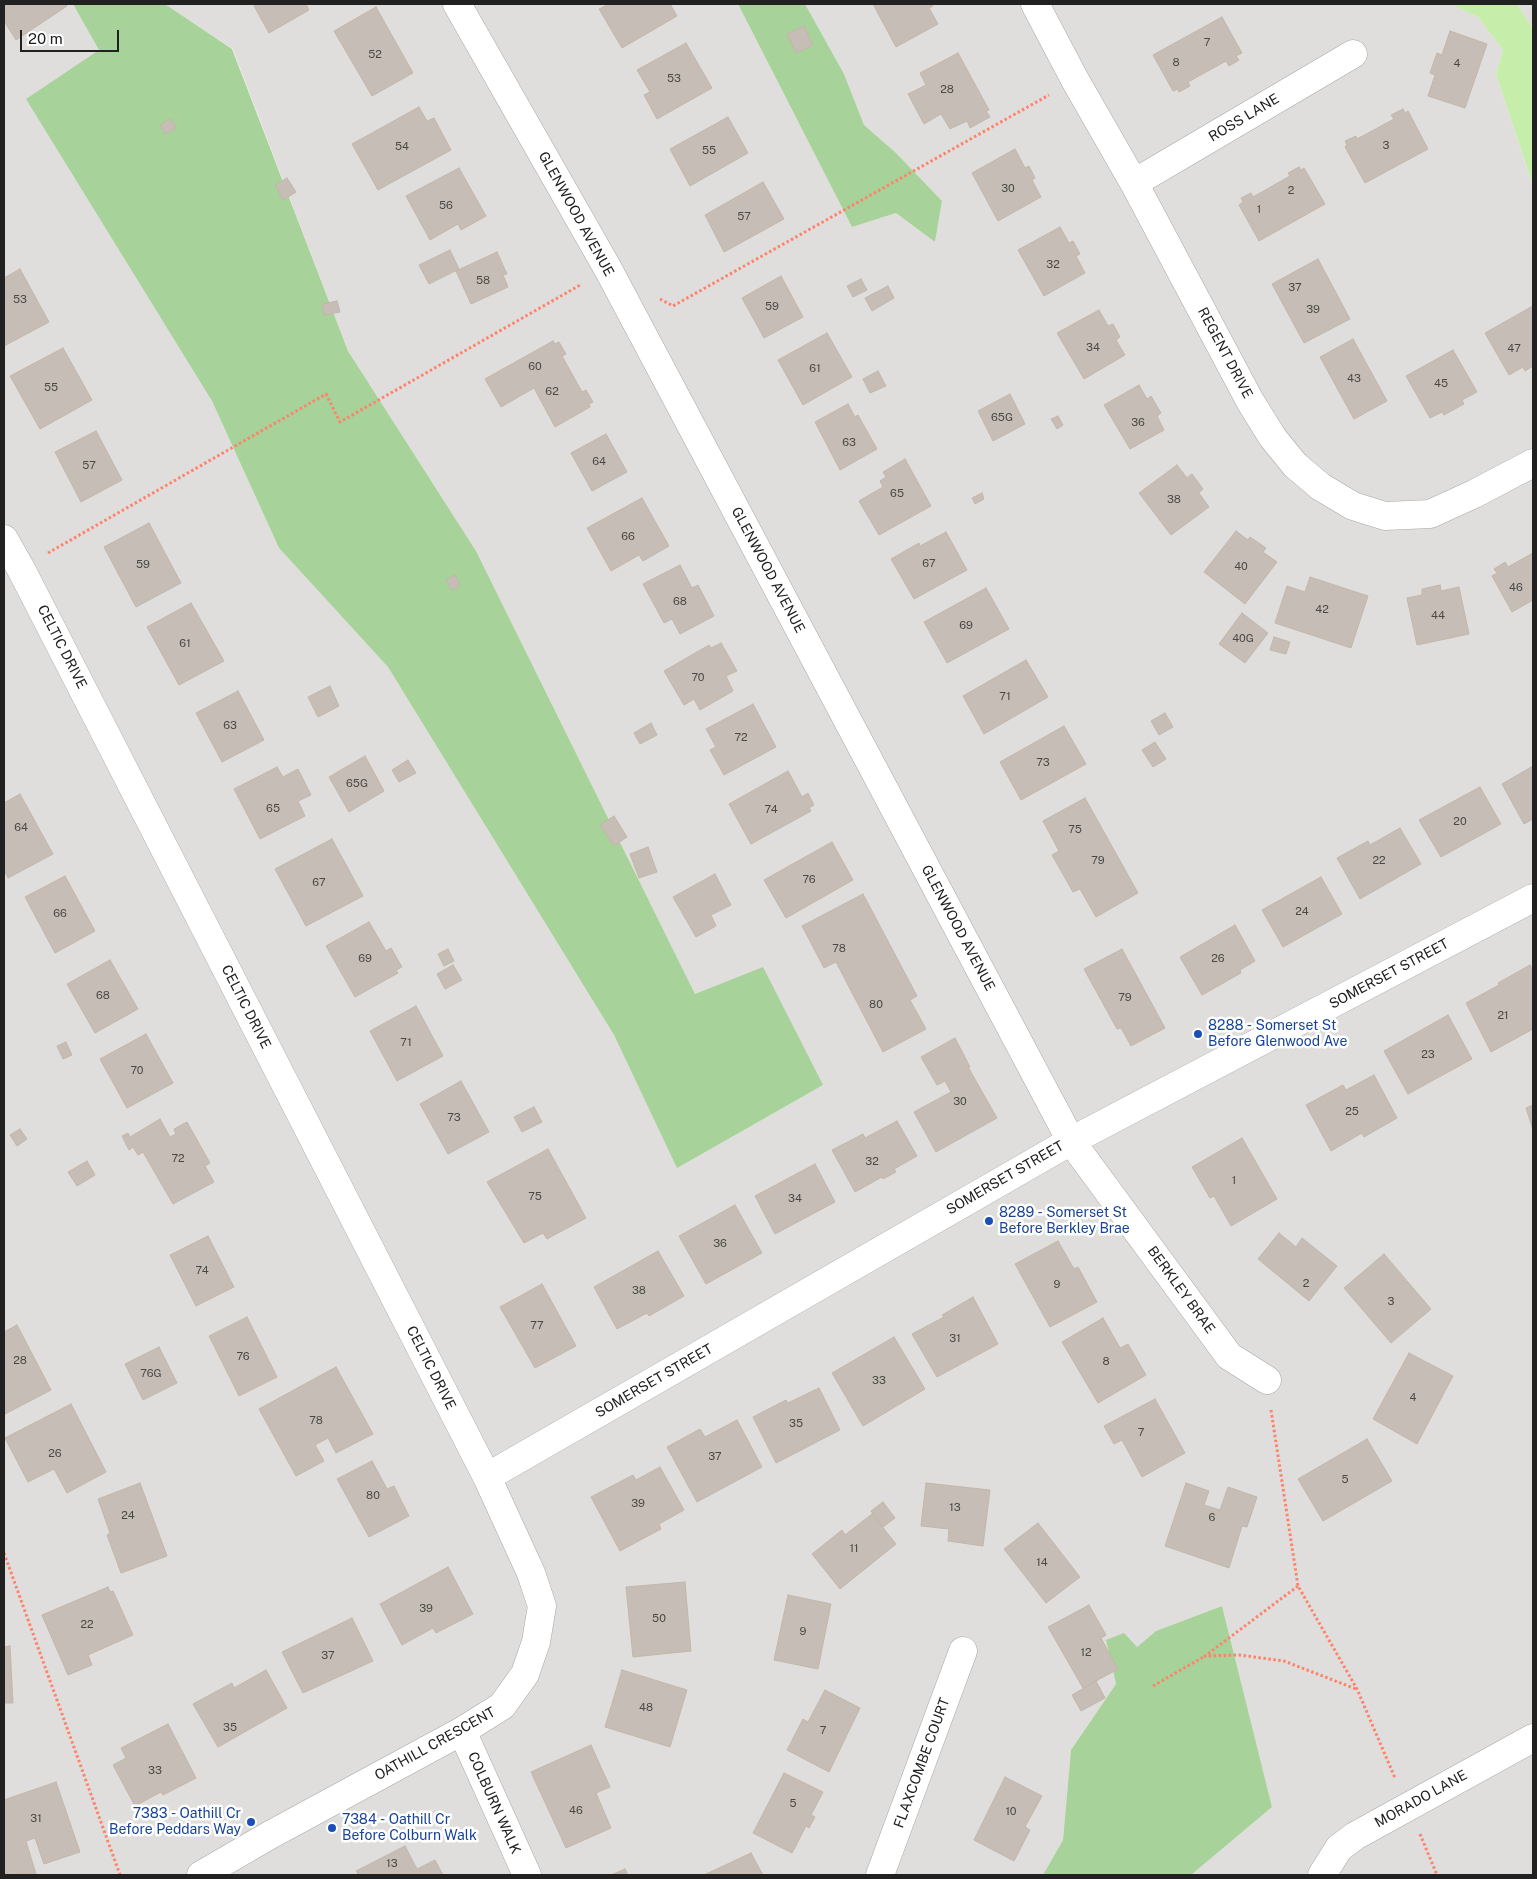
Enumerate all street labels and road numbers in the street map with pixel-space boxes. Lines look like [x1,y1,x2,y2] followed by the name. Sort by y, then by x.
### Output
[1206,90,1282,146] street label: ROSS LANE
[535,149,617,279] street label: GLENWOOD AVENUE
[1194,305,1256,401] street label: REGENT DRIVE
[728,504,808,636] street label: GLENWOOD AVENUE
[34,602,90,692] street label: CELTIC DRIVE
[918,862,998,994] street label: GLENWOOD AVENUE
[1326,935,1452,1013] street label: SOMERSET STREET
[218,962,274,1052] street label: CELTIC DRIVE
[943,1138,1067,1218] street label: SOMERSET STREET
[1144,1243,1218,1337] street label: BERKLEY BRAE
[403,1323,459,1413] street label: CELTIC DRIVE
[592,1341,716,1421] street label: SOMERSET STREET
[891,1696,953,1830] street label: FLAXCOMBE COURT
[372,1704,498,1784] street label: OATHILL CRESCENT
[464,1749,524,1857] street label: COLBURN WALK
[1372,1767,1470,1831] street label: MORADO LANE

